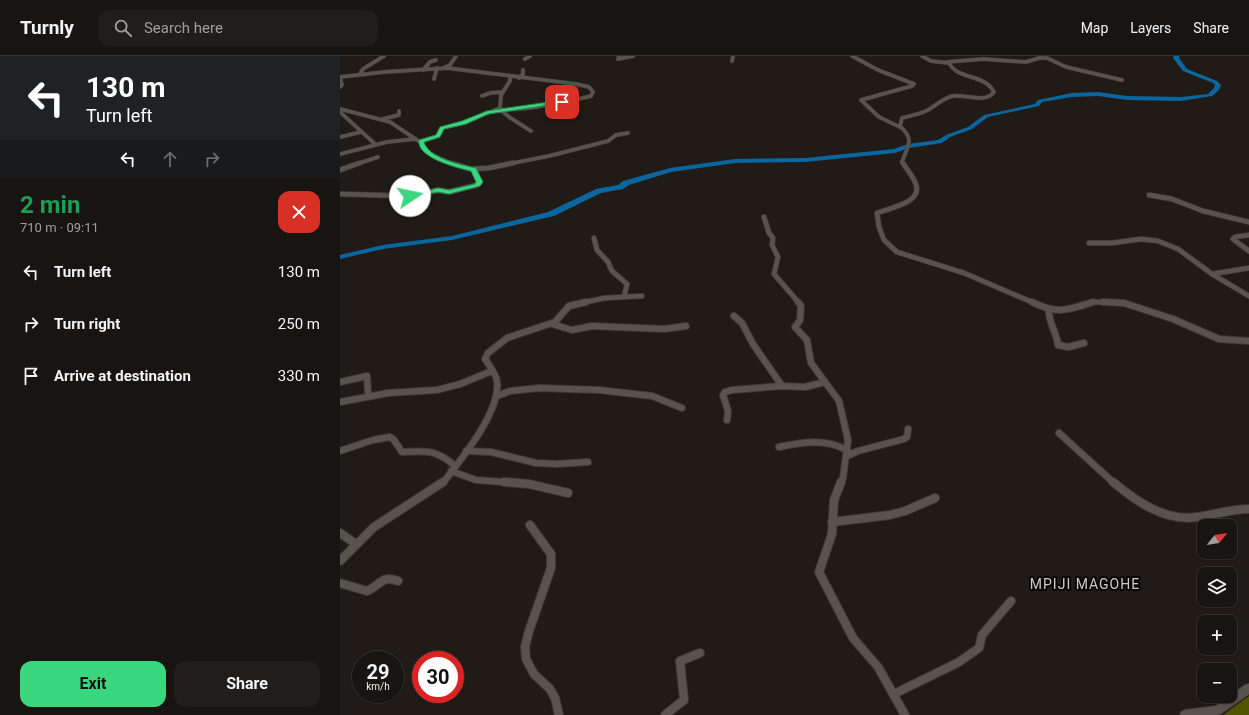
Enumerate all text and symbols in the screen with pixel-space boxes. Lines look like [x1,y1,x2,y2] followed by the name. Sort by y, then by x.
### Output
[98,10,378,46] search box
[20,16,74,39] text: Turnly
[112,17,134,39] icon: search
[144,19,223,37] text: Search here
[1081,20,1108,36] text: Map
[1130,20,1171,36] text: Layers
[1193,20,1229,36] text: Share
[86,71,165,104] text: 130 m
[20,72,72,124] icon: left
[545,85,579,119] pin
[551,91,573,113] icon: arrive
[86,105,152,126] text: Turn left
[117,148,139,170] icon: left
[159,148,181,170] icon: ahead
[201,148,223,170] icon: right
[389,175,431,217] position arrow
[20,191,80,219] text: 2 min
[278,191,320,233] button: close
[20,220,99,235] text: 710 m · 09:11
[20,261,42,283] icon: left
[54,263,111,281] text: Turn left
[278,263,320,281] text: 130 m
[20,313,42,335] icon: right
[54,315,120,333] text: Turn right
[278,315,320,333] text: 250 m
[20,365,42,387] icon: arrive
[54,367,191,385] text: Arrive at destination
[278,367,320,385] text: 330 m
[1197,519,1237,559] north arrow
[1197,519,1237,703] map controls
[1197,567,1237,607] button: layers
[1030,576,1140,592] district label: MPIJI MAGOHE
[1197,615,1237,655] button: +
[412,651,464,703] speed limit sign: 30
[367,660,389,684] text: 29
[20,661,166,707] button: Exit
[174,661,320,707] button: Share
[1197,663,1237,703] button: −
[366,681,390,692] text: km/h

